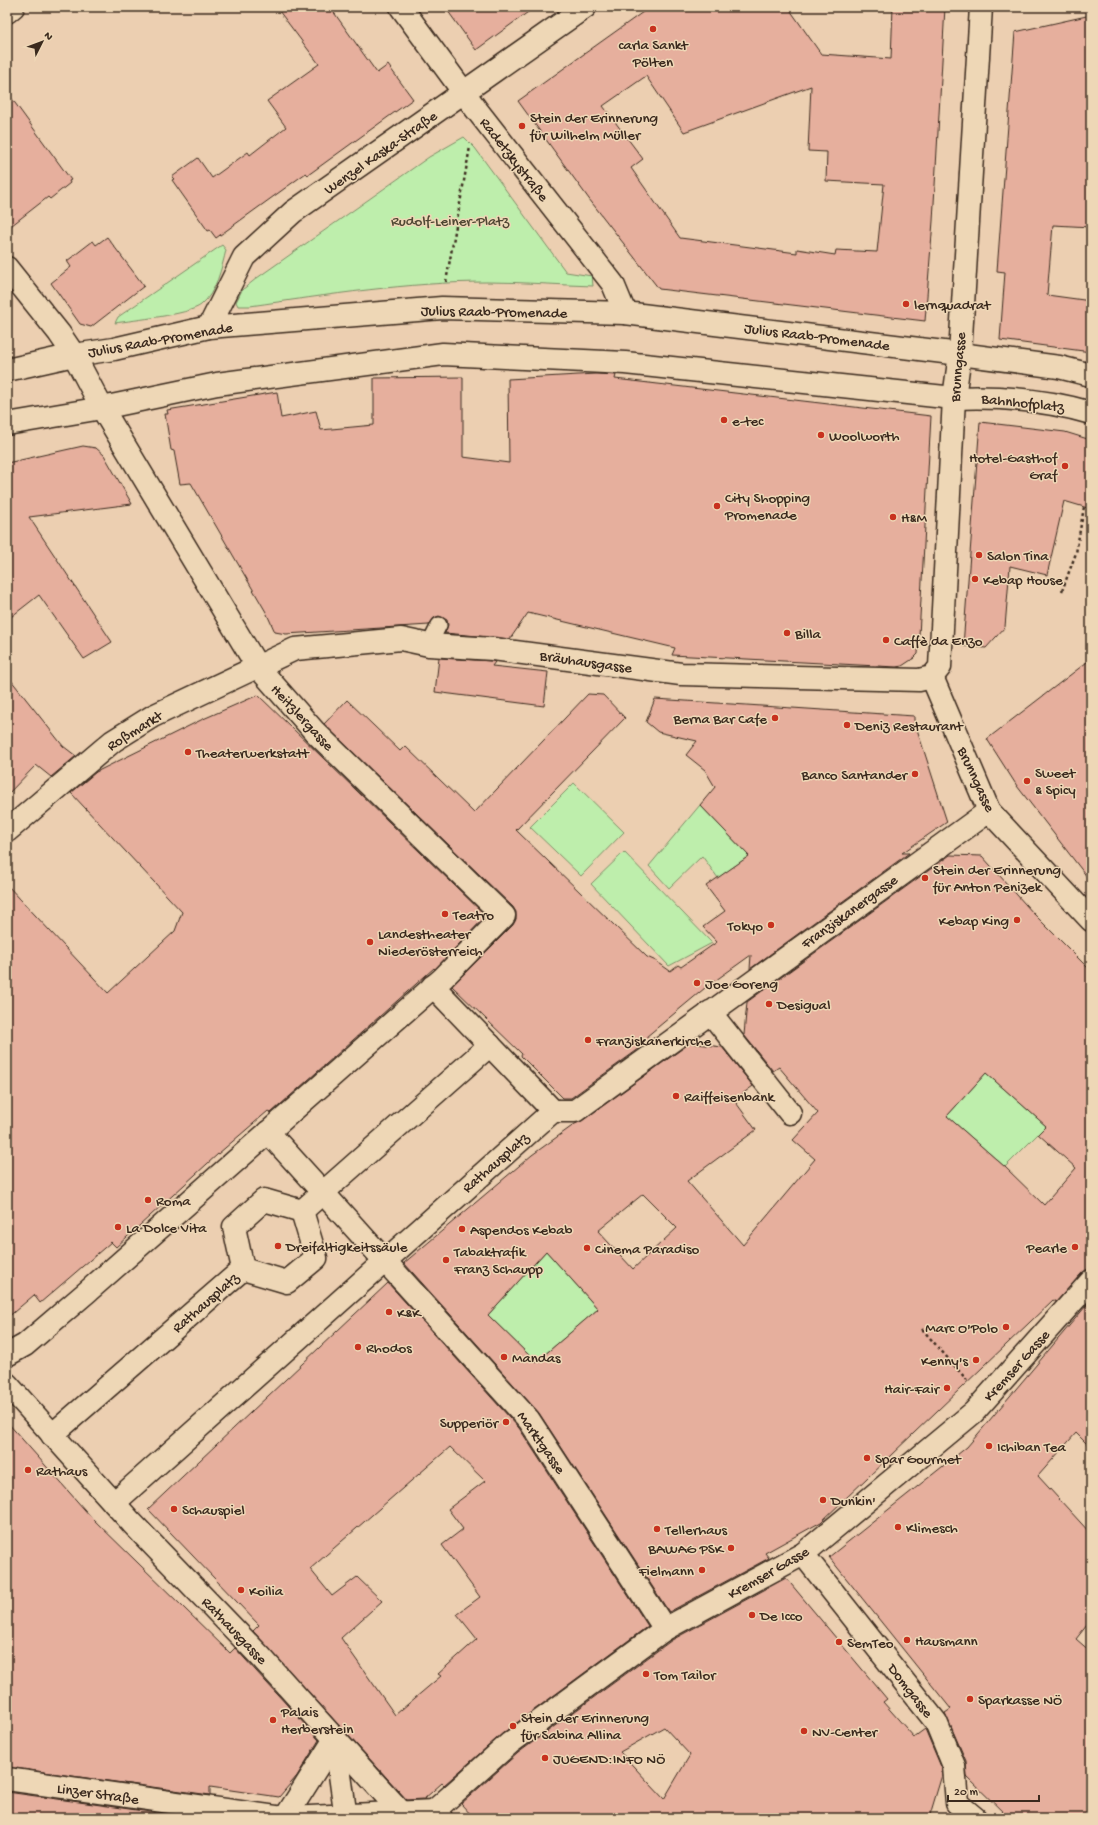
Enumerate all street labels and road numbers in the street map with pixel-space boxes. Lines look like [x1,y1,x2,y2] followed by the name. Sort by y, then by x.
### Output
[321,108,442,200] street label: Wenzel Kaska-Straße
[475,115,552,206] street label: Radetzkystraße
[421,303,568,323] street label: Julius Raab-Promenade
[87,319,234,363] street label: Julius Raab-Promenade
[743,320,891,356] street label: Julius Raab-Promenade
[947,331,971,404] street label: Brunngasse
[979,391,1066,417] street label: Bahnhofplatz
[537,647,633,678] street label: Bräuhausgasse
[266,681,337,756] street label: Heitzlergasse
[104,707,168,756] street label: Roßmarkt
[952,743,998,816] street label: Brunngasse
[798,871,902,954] street label: Franziskanergasse
[459,1129,534,1198] street label: Rathausplatz
[169,1269,244,1338] street label: Rathausplatz
[980,1326,1055,1406] street label: Kremser Gasse
[512,1408,569,1478] street label: Marktgasse
[725,1543,813,1604] street label: Kremser Gasse
[197,1594,270,1669] street label: Rathausgasse
[882,1660,936,1722] street label: Domgasse
[56,1780,140,1810] street label: Linzer Straße

